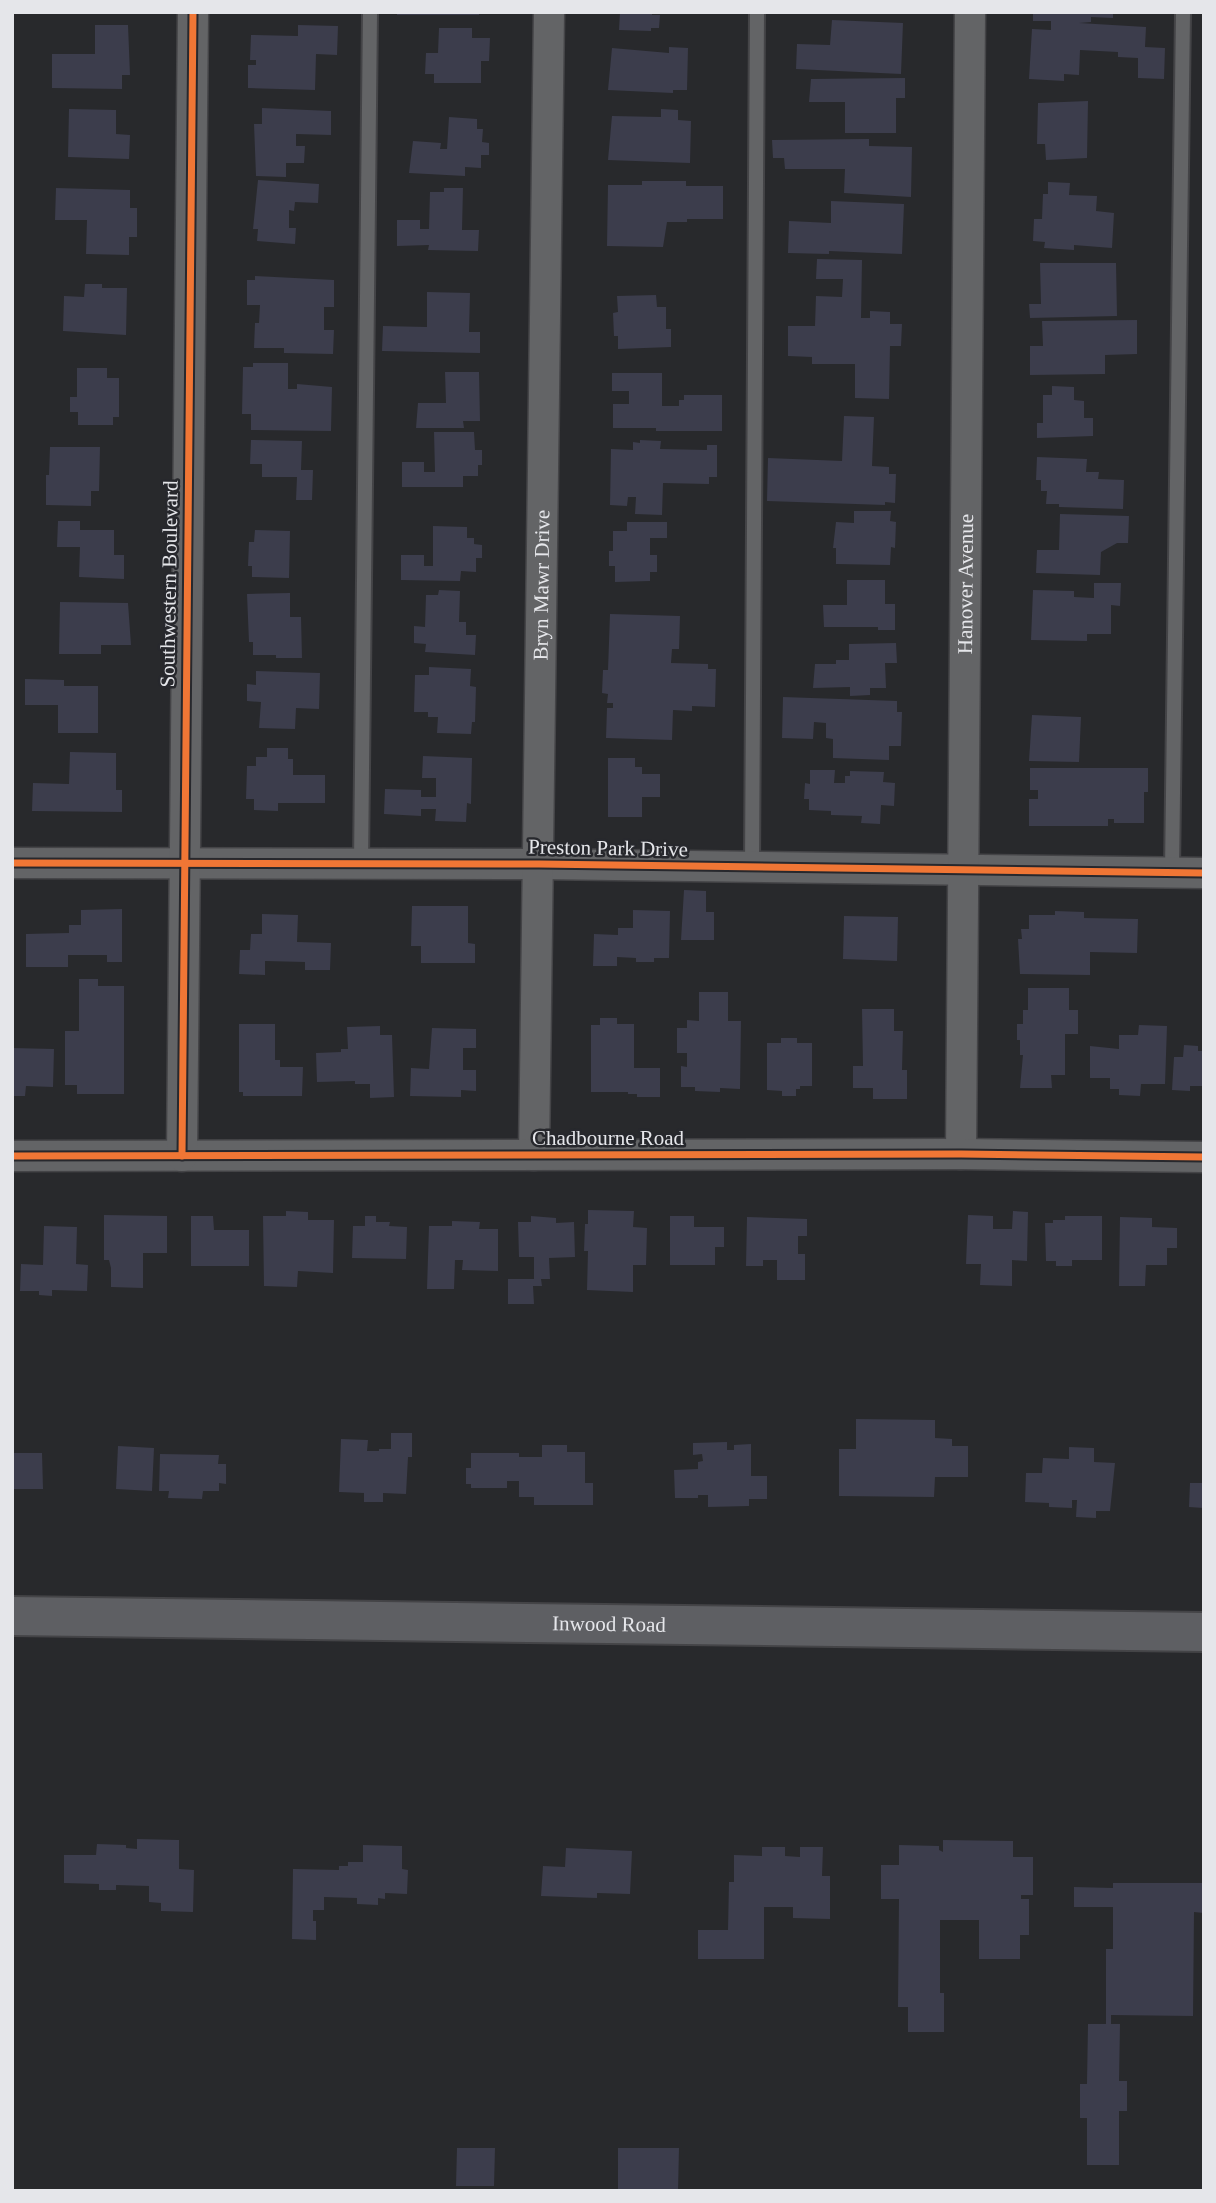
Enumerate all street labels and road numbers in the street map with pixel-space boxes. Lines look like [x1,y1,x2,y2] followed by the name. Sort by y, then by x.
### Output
[155,480,183,688] street label: Southwestern Boulevard
[528,510,554,660] street label: Bryn Mawr Drive
[953,514,978,654] street label: Hanover Avenue
[528,835,688,861] street label: Preston Park Drive
[532,1126,685,1150] street label: Chadbourne Road
[552,1611,666,1637] street label: Inwood Road

